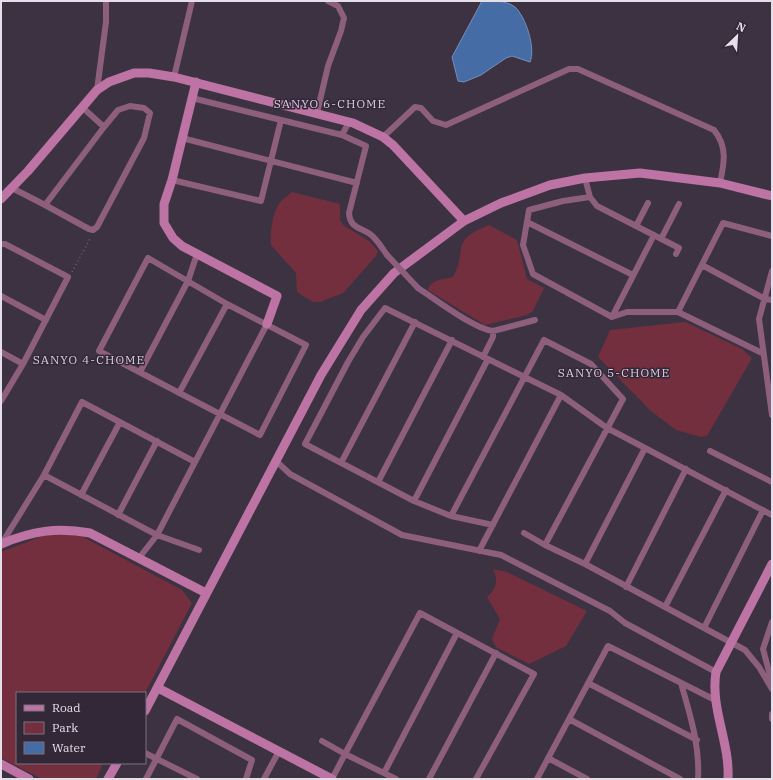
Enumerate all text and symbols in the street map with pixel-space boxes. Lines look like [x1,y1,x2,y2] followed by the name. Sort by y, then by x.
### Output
[717,16,757,56] north arrow
[734,19,748,35] text: N
[274,96,386,111] district label: SANYO 6-CHOME
[33,352,145,367] district label: SANYO 4-CHOME
[558,365,670,380] district label: SANYO 5-CHOME
[16,692,146,764] legend
[52,700,81,715] text: Road
[52,720,78,735] text: Park
[52,740,86,755] text: Water

